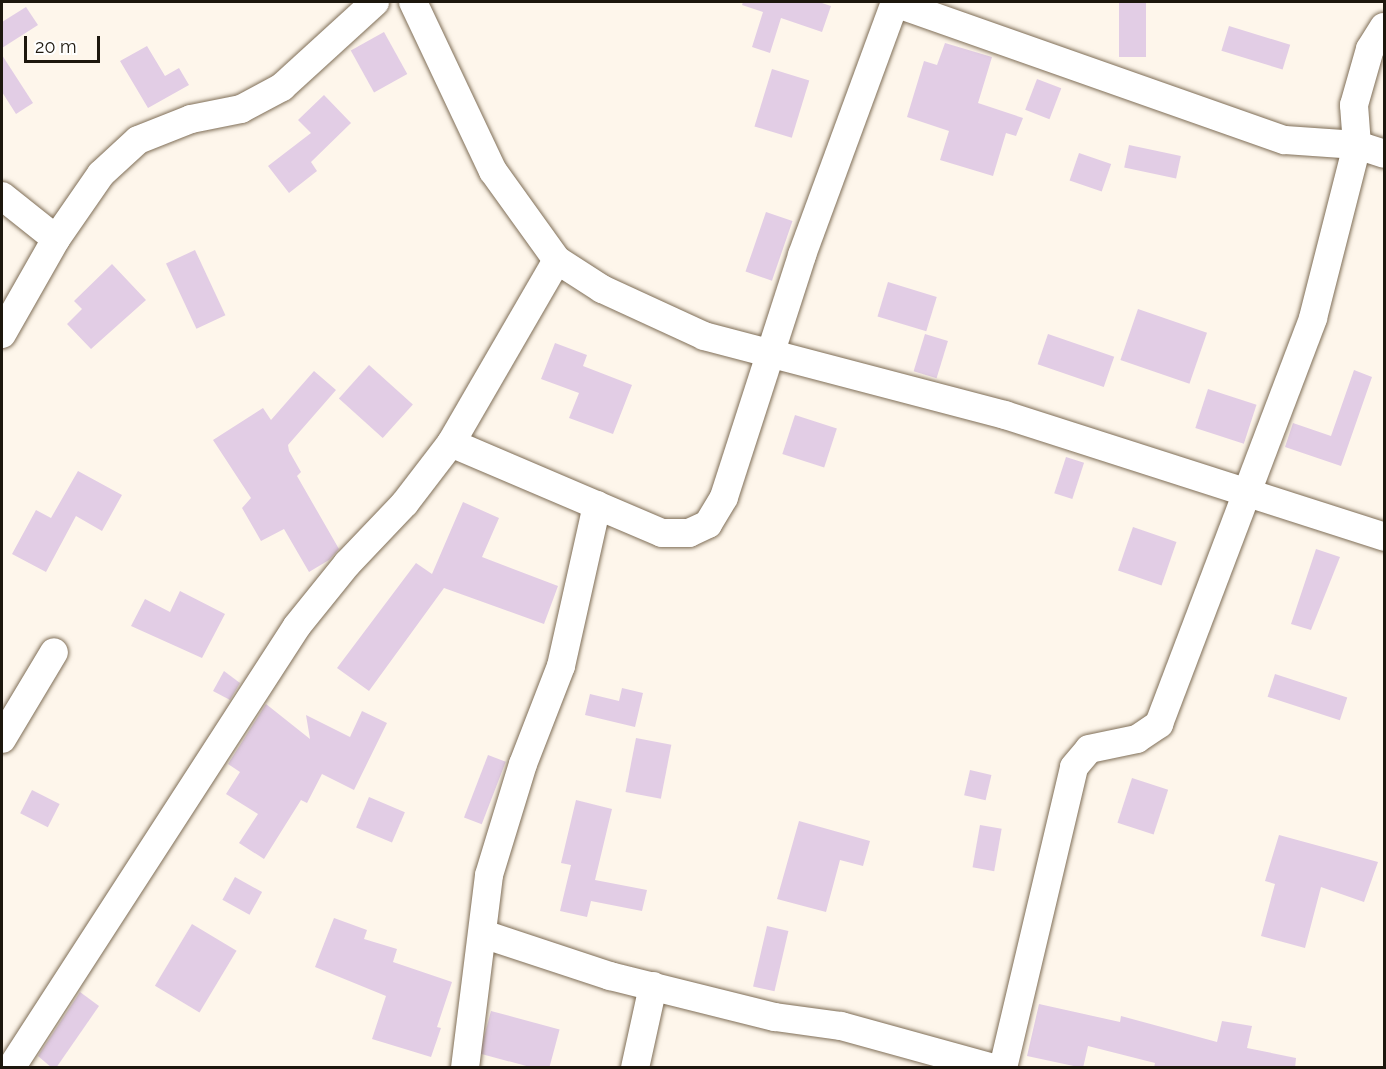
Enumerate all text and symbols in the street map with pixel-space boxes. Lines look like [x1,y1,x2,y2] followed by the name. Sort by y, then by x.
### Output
[27,24,104,62] scale bar
[35,36,77,57] text: 20 m

